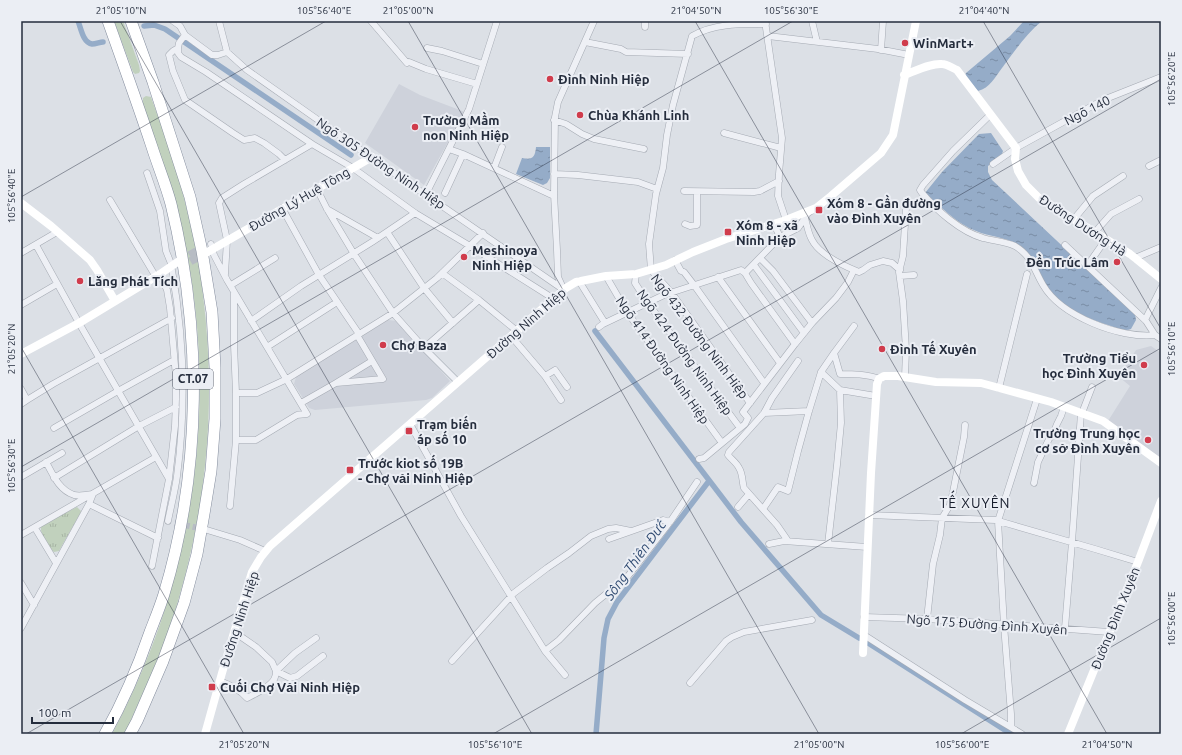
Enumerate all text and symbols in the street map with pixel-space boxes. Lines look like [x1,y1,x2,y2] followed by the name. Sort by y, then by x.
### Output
[96,5,146,16] text: 21°05'10"N
[297,5,352,16] text: 105°56'40"E
[383,5,433,16] text: 21°05'00"N
[671,5,721,16] text: 21°04'50"N
[764,5,819,16] text: 105°56'30"E
[959,5,1009,16] text: 21°04'40"N
[913,36,974,50] place label: WinMart+
[900,38,910,48] marker: WinMart+
[1166,51,1177,106] text: 105°56'20"E
[558,72,650,86] place label: Đình Ninh Hiệp
[545,74,555,84] marker: Đình Ninh Hiệp
[1062,93,1112,127] street label: Ngõ 140
[588,108,689,122] place label: Chùa Khánh Linh
[575,110,585,120] marker: Chùa Khánh Linh
[423,111,509,142] place label: Trường Mầm non Ninh Hiệp
[313,115,448,212] street label: Ngõ 305 Đường Ninh Hiệp
[410,122,420,132] marker: Trường Mầm non Ninh Hiệp
[246,164,352,234] street label: Đường Lý Huệ Tông
[6,168,17,223] text: 105°56'40"E
[1037,192,1129,258] street label: Đường Dương Hà
[827,194,941,225] place label: Xóm 8 - Gần đường vào Đình Xuyên
[814,205,824,215] marker: Xóm 8 - Gần đường vào Đình Xuyên
[736,218,798,247] place label: Xóm 8 - xã Ninh Hiệp
[723,227,733,237] marker: Xóm 8 - xã Ninh Hiệp
[472,243,538,272] place label: Meshinoya Ninh Hiệp
[459,252,469,262] marker: Meshinoya Ninh Hiệp
[1026,253,1109,269] place label: Đền Trúc Lâm
[1112,257,1122,267] marker: Đền Trúc Lâm
[648,271,751,402] street label: Ngõ 432 Đường Ninh Hiệp
[88,274,178,288] place label: Lăng Phát Tích
[75,276,85,286] marker: Lăng Phát Tích
[484,285,569,362] street label: Đường Ninh Hiệp
[634,286,735,418] street label: Ngõ 424 Đường Ninh Hiệp
[613,294,712,427] street label: Ngõ 414 Đường Ninh Hiệp
[1166,321,1177,376] text: 105°56'10"E
[6,324,17,374] text: 21°05'20"N
[391,338,447,352] place label: Chợ Baza
[378,340,388,350] marker: Chợ Baza
[890,340,977,356] place label: Đình Tế Xuyên
[877,344,887,354] marker: Đình Tế Xuyên
[1042,351,1136,380] place label: Trường Tiểu học Đình Xuyên
[1139,360,1149,370] marker: Trường Tiểu học Đình Xuyên
[173,369,213,389] road number: CT.07
[417,415,477,446] place label: Trạm biến áp số 10
[404,426,414,436] marker: Trạm biến áp số 10
[1033,426,1141,455] place label: Trường Trung học cơ sở Đình Xuyên
[1143,435,1153,445] marker: Trường Trung học cơ sở Đình Xuyên
[6,438,17,493] text: 105°56'30"E
[358,454,473,485] place label: Trước kiot số 19B - Chợ vải Ninh Hiệp
[345,465,355,475] marker: Trước kiot số 19B - Chợ vải Ninh Hiệp
[940,490,1011,511] district label: TẾ XUYÊN
[600,517,670,604] water label: Sông Thiên Đức
[1088,565,1142,671] street label: Đường Đình Xuyên
[217,569,262,669] street label: Đường Ninh Hiệp
[1166,591,1177,646] text: 105°56'00"E
[906,611,1068,637] street label: Ngõ 175 Đường Đình Xuyên
[220,678,360,694] place label: Cuối Chợ Vải Ninh Hiệp
[207,682,217,692] marker: Cuối Chợ Vải Ninh Hiệp
[32,699,113,725] scale bar
[38,706,71,719] text: 100 m
[219,739,269,750] text: 21°05'20"N
[468,739,523,750] text: 105°56'10"E
[794,739,844,750] text: 21°05'00"N
[935,739,990,750] text: 105°56'00"E
[1082,739,1132,750] text: 21°04'50"N

